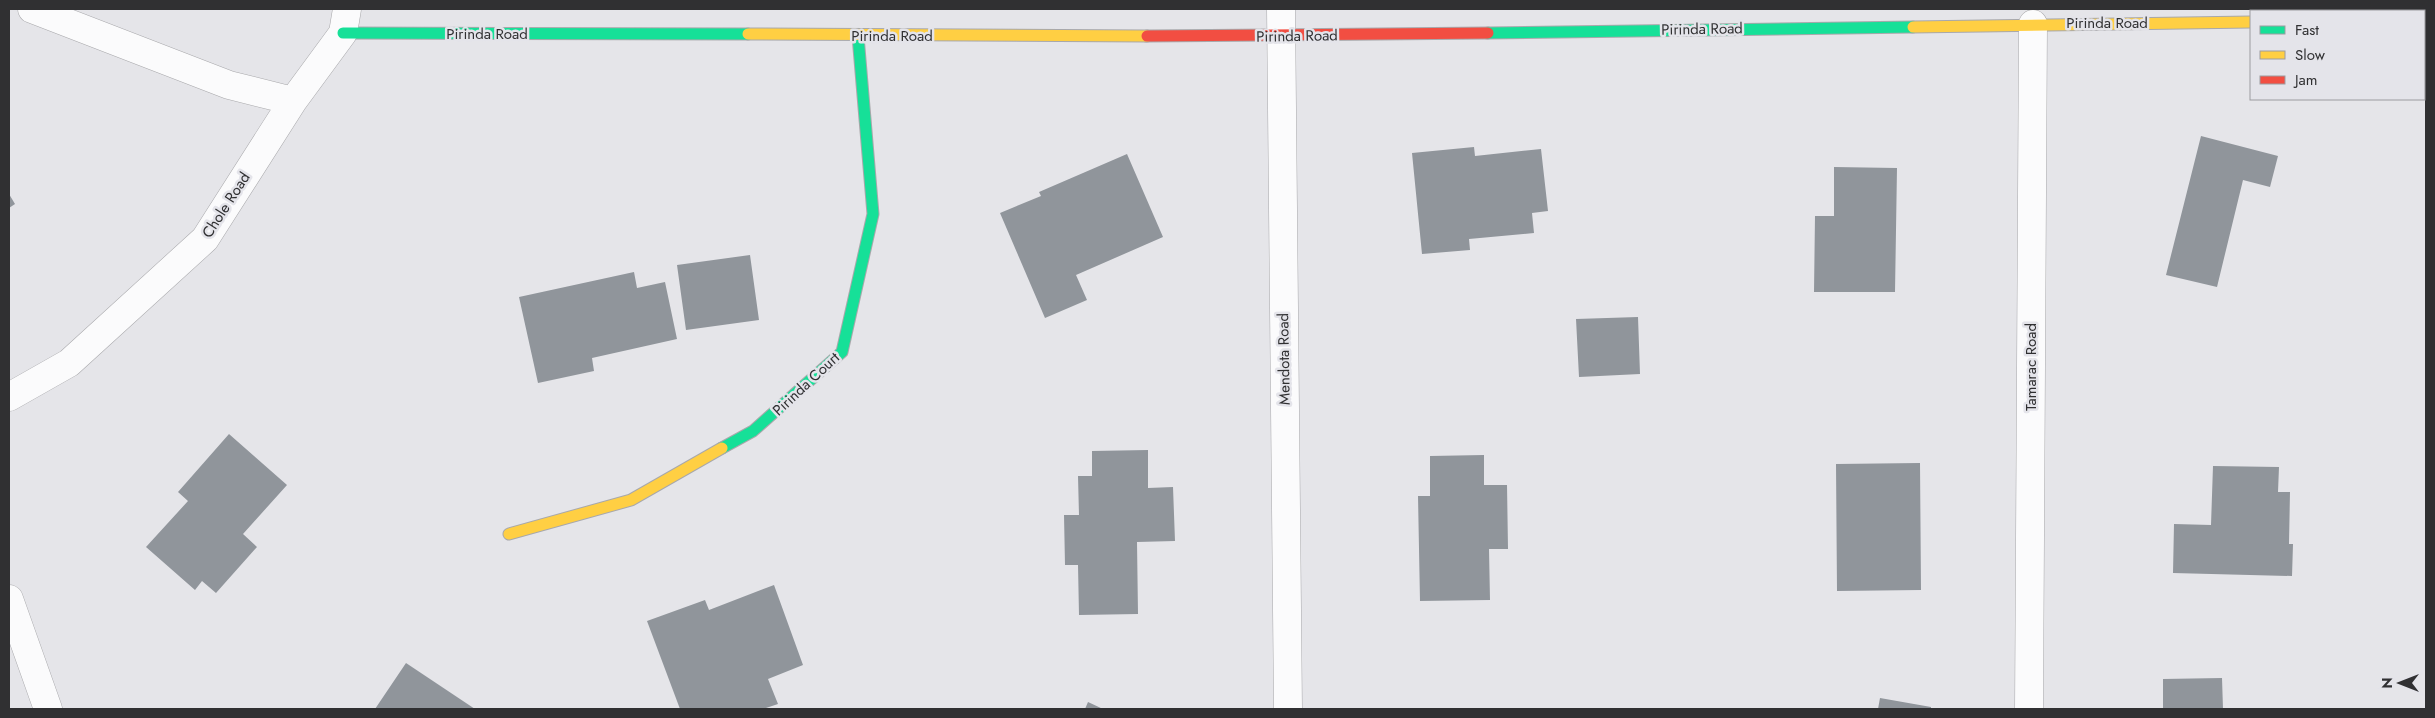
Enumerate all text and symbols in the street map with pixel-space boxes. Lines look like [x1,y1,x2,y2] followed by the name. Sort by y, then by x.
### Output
[2250,10,2425,100] legend
[2066,12,2148,34] street label: Pirinda Road
[1661,17,1743,41] street label: Pirinda Road
[2295,19,2319,41] text: Fast
[446,23,528,45] street label: Pirinda Road
[1256,24,1338,48] street label: Pirinda Road
[851,25,933,47] street label: Pirinda Road
[2295,44,2326,66] text: Slow
[2293,69,2318,91] text: Jam
[197,168,255,242] street label: Chole Road
[1272,313,1296,405] street label: Mendota Road
[2020,323,2042,411] street label: Tamarac Road
[768,347,845,421] street label: Pirinda Court
[2375,658,2425,708] north arrow
[2377,677,2397,689] text: N

